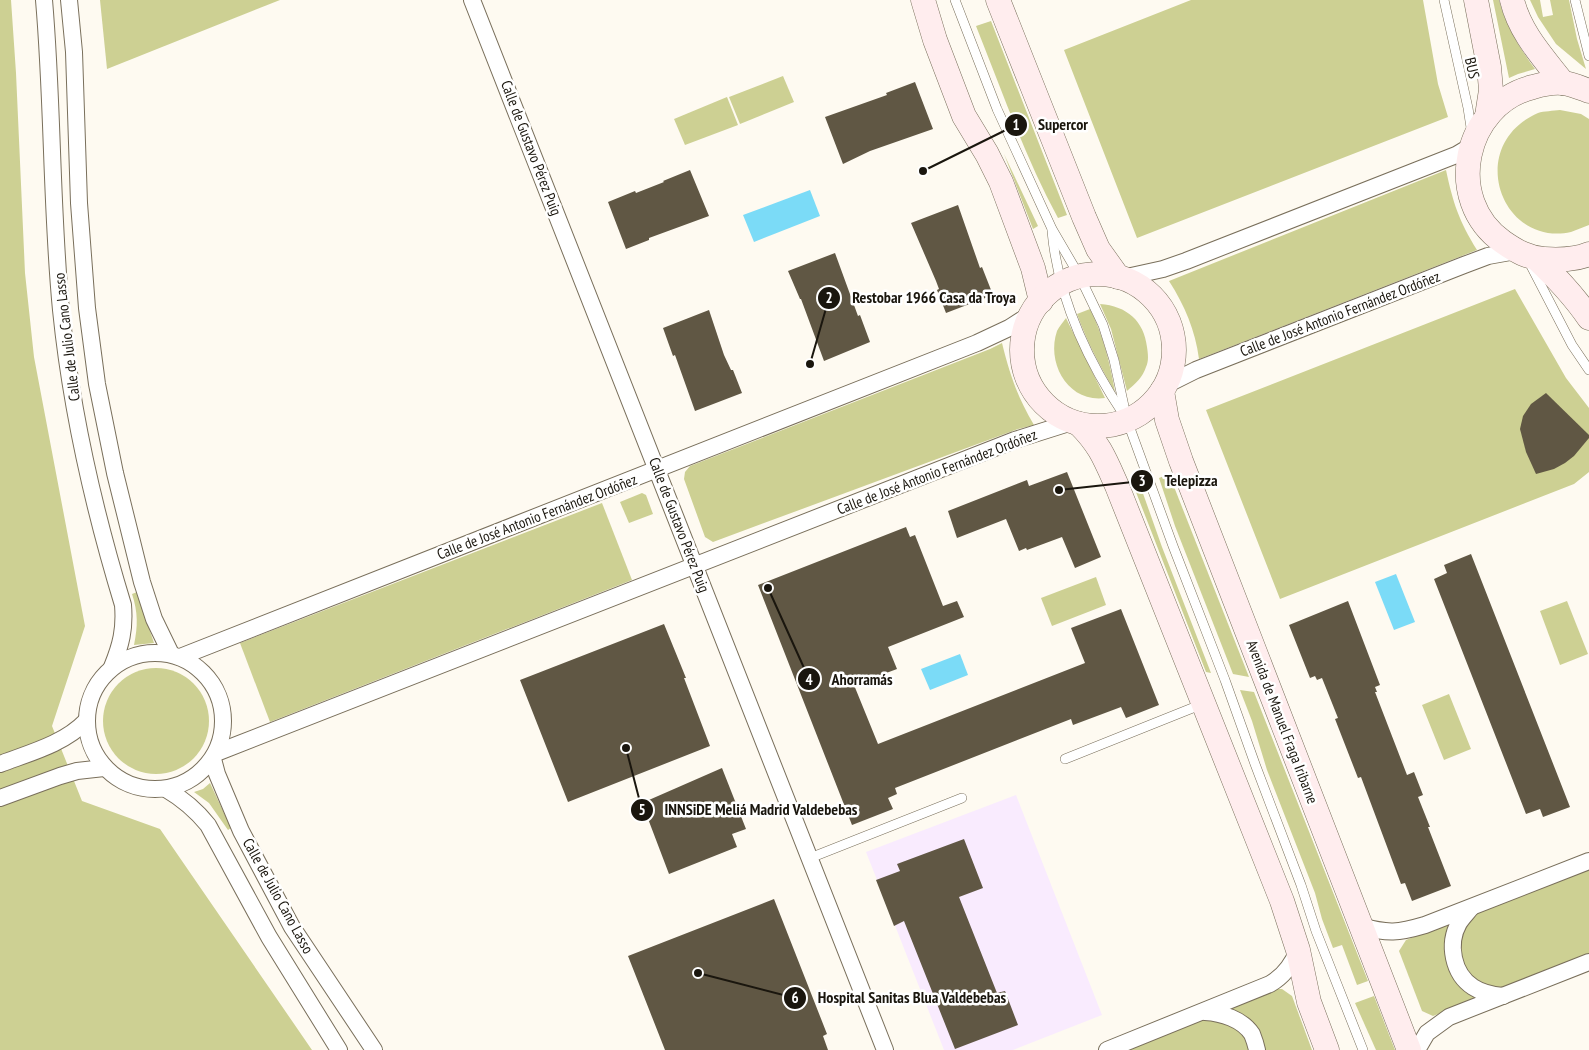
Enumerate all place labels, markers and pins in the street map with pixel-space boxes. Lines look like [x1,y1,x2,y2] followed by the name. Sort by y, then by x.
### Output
[1003,109,1098,140] callout: Supercor
[816,282,1026,313] callout: Restobar 1966 Casa da Troya
[1129,465,1227,496] callout: Telepizza
[796,664,903,695] callout: Ahorramás
[629,794,868,825] callout: INNSiDE Meliá Madrid Valdebebas
[783,982,1017,1013] callout: Hospital Sanitas Blua Valdebebas

